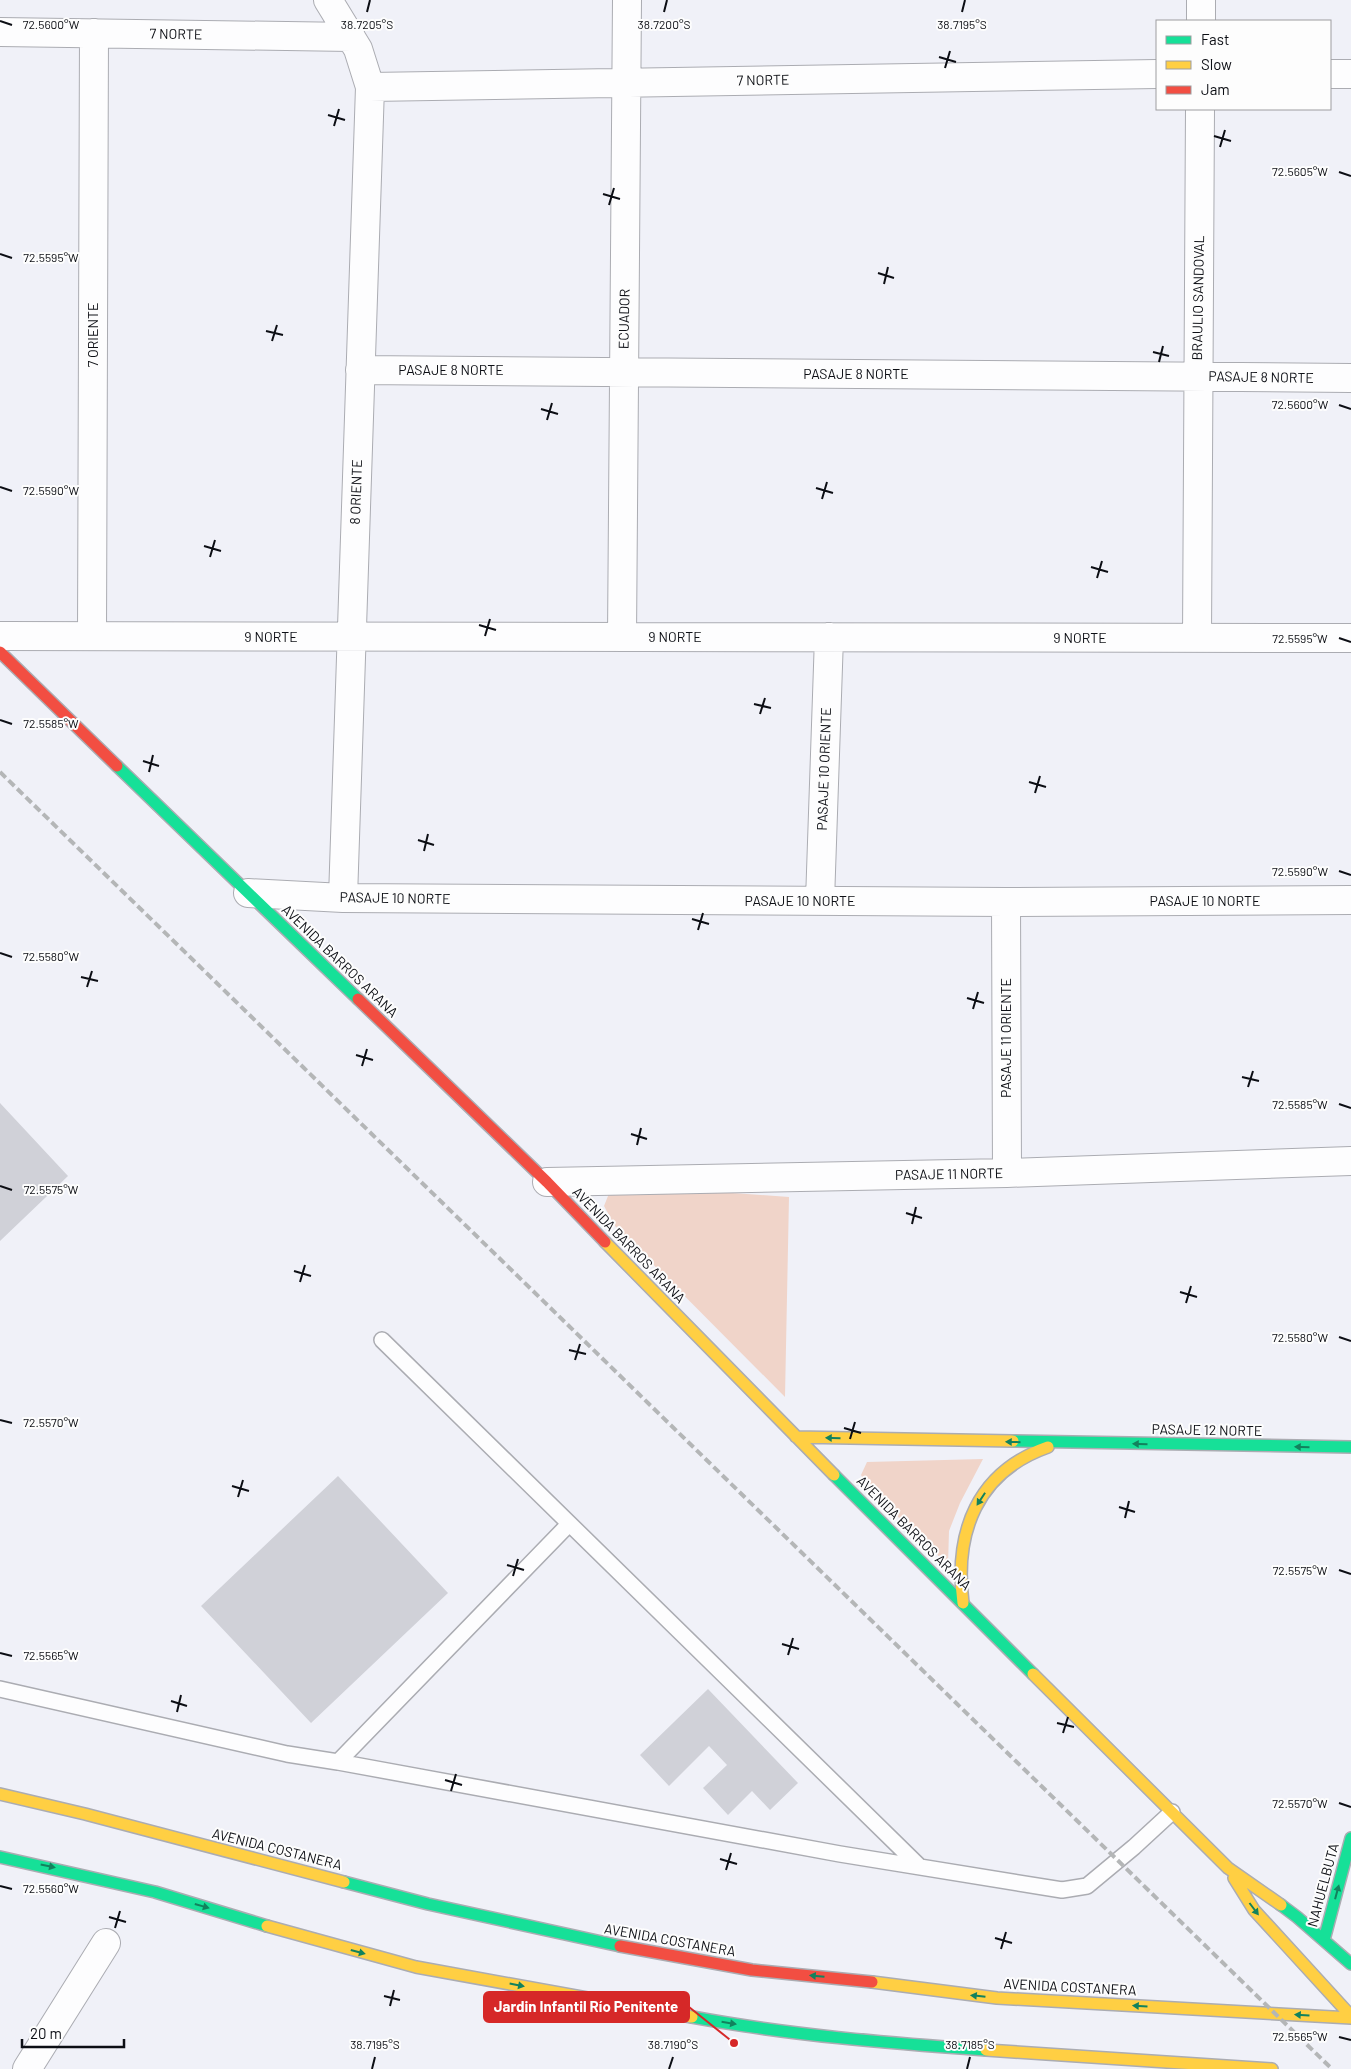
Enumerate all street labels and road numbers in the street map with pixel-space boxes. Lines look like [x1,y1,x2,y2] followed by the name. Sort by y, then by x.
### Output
[150,25,202,42] street label: 7 NORTE
[737,71,789,88] street label: 7 NORTE
[1188,235,1207,361] street label: BRAULIO SANDOVAL
[614,289,633,349] street label: ECUADOR
[84,303,101,367] street label: 7 ORIENTE
[398,361,504,378] street label: PASAJE 8 NORTE
[803,365,909,382] street label: PASAJE 8 NORTE
[1208,367,1314,386] street label: PASAJE 8 NORTE
[346,459,365,525] street label: 8 ORIENTE
[244,628,298,645] street label: 9 NORTE
[648,628,702,645] street label: 9 NORTE
[1053,629,1107,646] street label: 9 NORTE
[813,707,834,831] street label: PASAJE 10 ORIENTE
[339,888,451,907] street label: PASAJE 10 NORTE
[744,892,856,909] street label: PASAJE 10 NORTE
[1149,892,1261,909] street label: PASAJE 10 NORTE
[279,901,402,1021] street label: AVENIDA BARROS ARANA
[997,978,1014,1098] street label: PASAJE 11 ORIENTE
[895,1164,1003,1183] street label: PASAJE 11 NORTE
[569,1183,690,1307] street label: AVENIDA BARROS ARANA
[1152,1420,1262,1439] street label: PASAJE 12 NORTE
[854,1472,975,1594] street label: AVENIDA BARROS ARANA
[210,1824,344,1873] street label: AVENIDA COSTANERA
[1303,1841,1342,1929] street label: NAHUELBUTA
[603,1920,738,1960] street label: AVENIDA COSTANERA
[1003,1975,1137,1998] street label: AVENIDA COSTANERA

